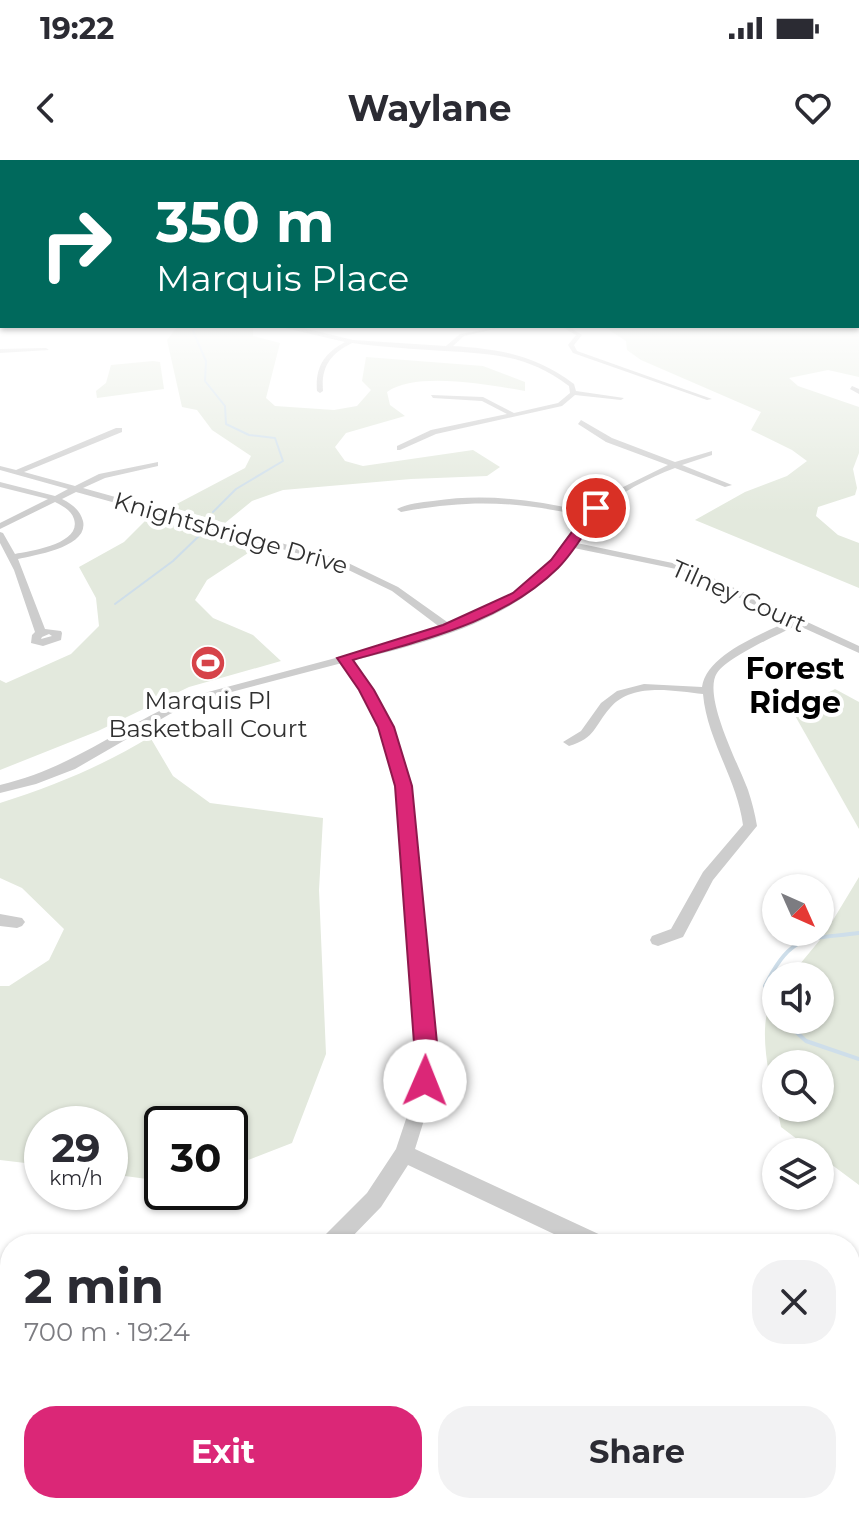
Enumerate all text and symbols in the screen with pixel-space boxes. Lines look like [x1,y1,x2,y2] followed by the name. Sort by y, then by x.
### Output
[40,10,114,47] text: 19:22
[24,86,68,130] icon: back
[347,86,512,130] text: Waylane
[791,86,835,130] icon: heart
[156,188,335,256] text: 350 m
[24,192,128,296] icon: right
[156,256,409,300] text: Marquis Place
[562,474,630,542] pin
[111,486,351,580] street label: Knightsbridge Drive
[574,486,618,530] icon: arrive
[667,553,811,639] street label: Tilney Court
[189,644,227,682] sports icon: Marquis Pl Basketball Court
[746,650,845,721] district label: Forest Ridge
[109,686,308,743] place label: Marquis Pl Basketball Court
[762,874,834,946] north arrow
[762,874,834,1210] map controls
[762,962,834,1034] button: sound
[383,1039,467,1123] position arrow
[762,1050,834,1122] button: search
[144,1106,248,1210] speed limit sign: 30
[51,1123,101,1172] text: 29
[762,1138,834,1210] button: layers
[49,1166,103,1190] text: km/h
[24,1257,164,1315] text: 2 min
[752,1260,836,1344] button: close
[24,1316,190,1348] text: 700 m · 19:24
[24,1406,422,1498] button: Exit
[438,1406,836,1498] button: Share

